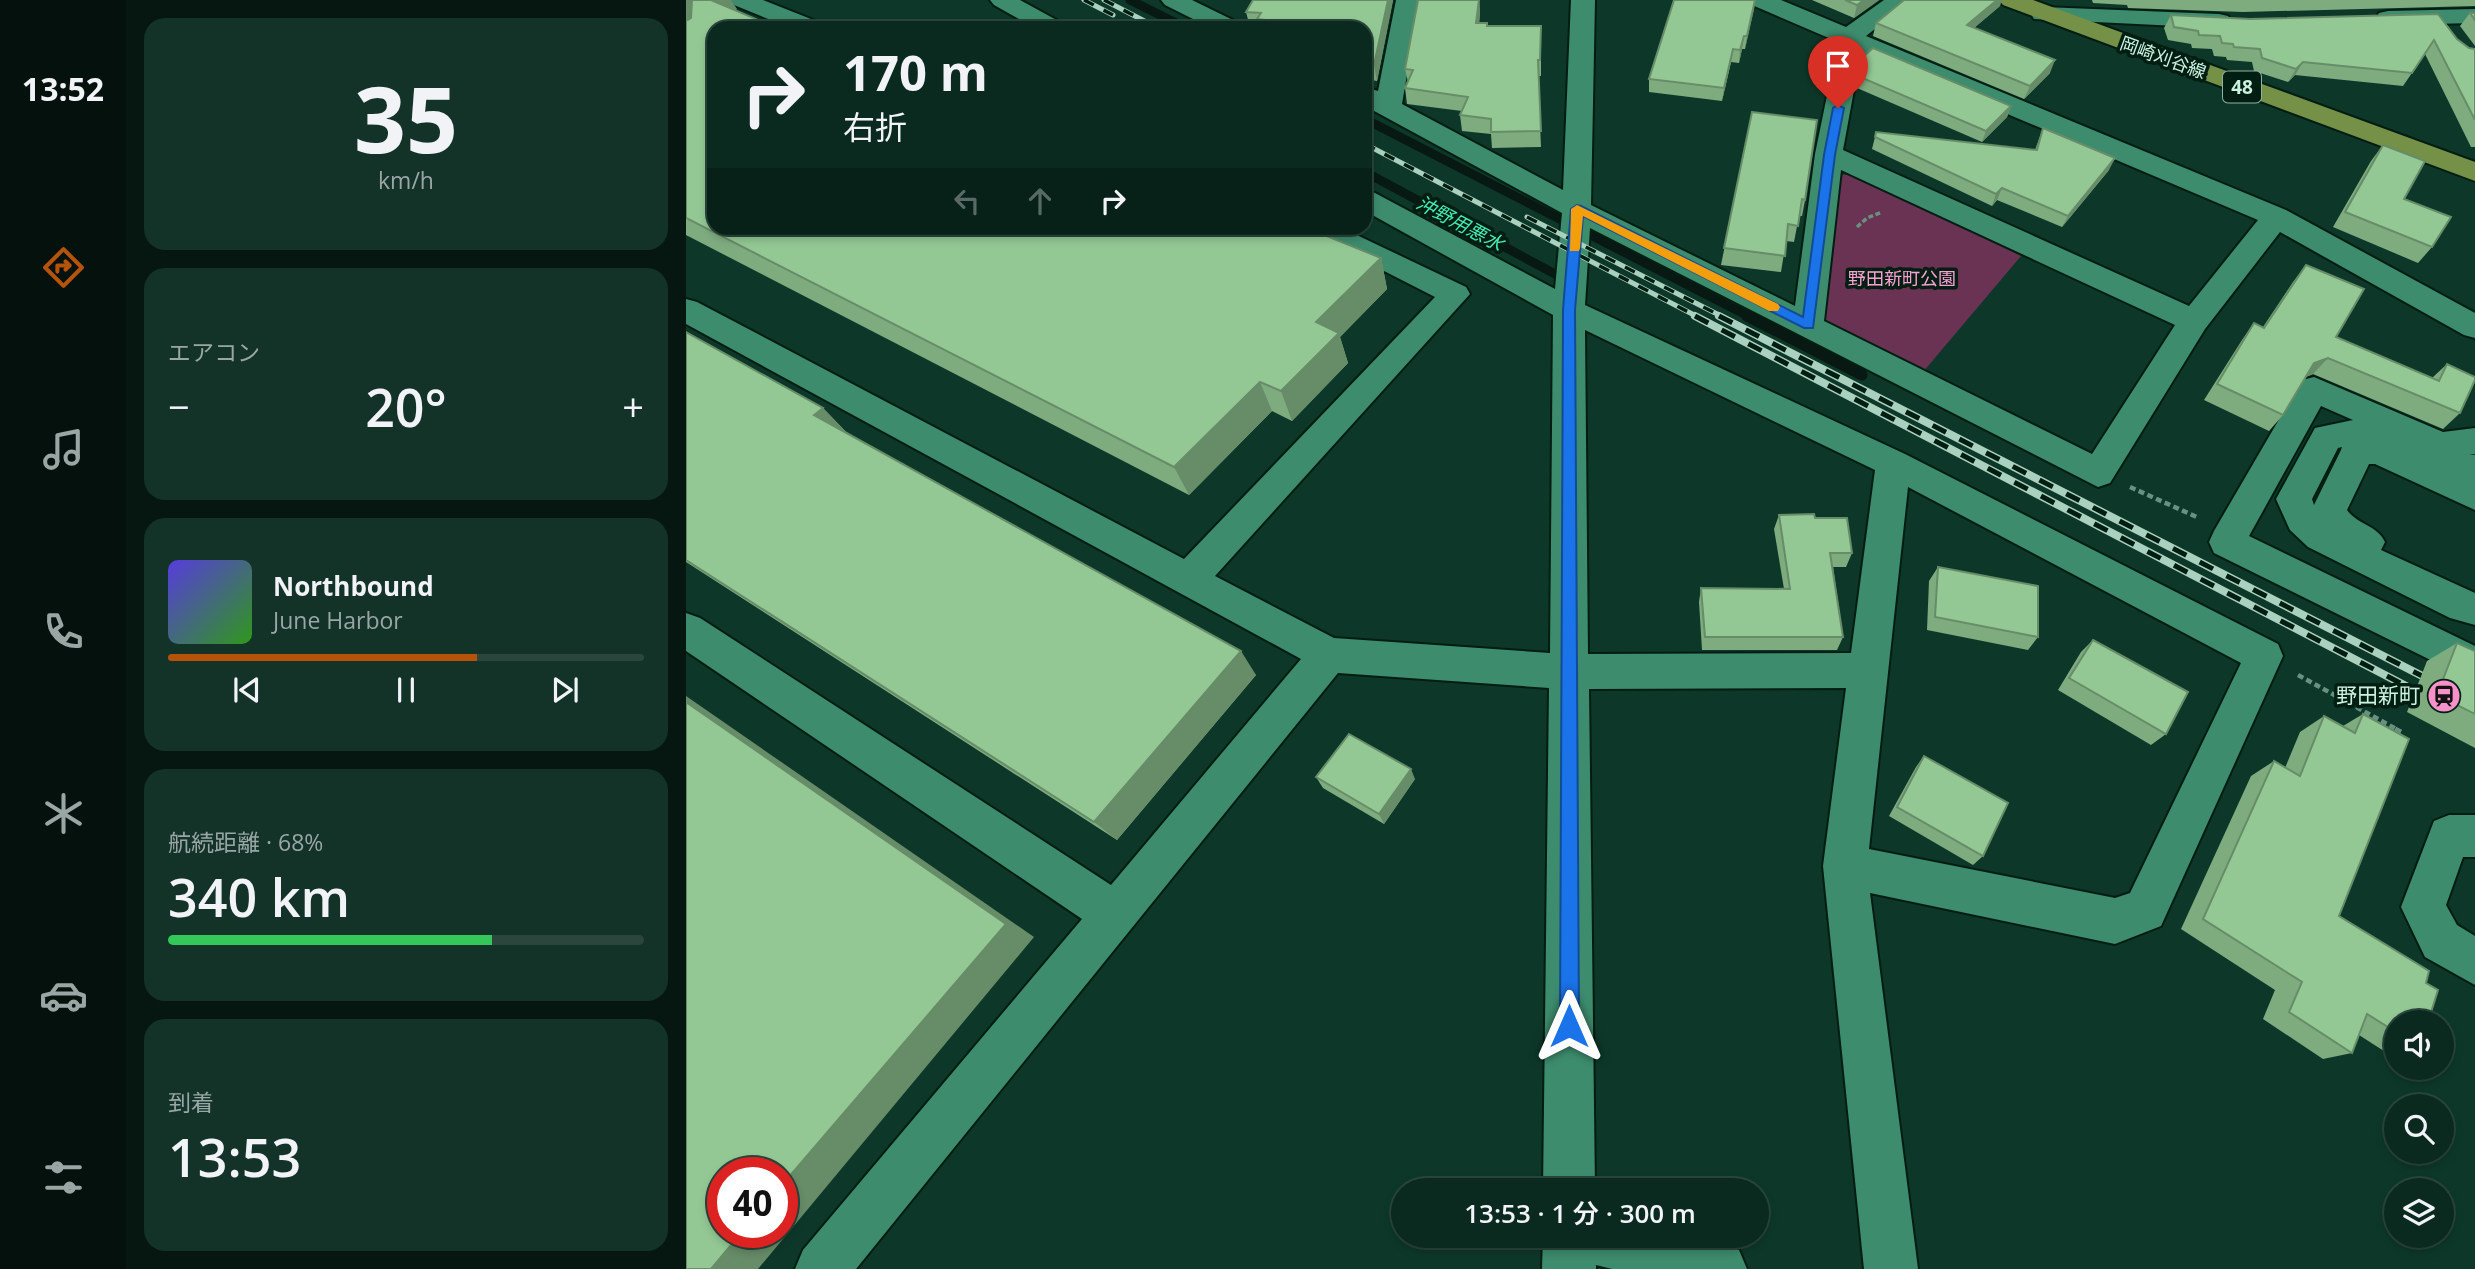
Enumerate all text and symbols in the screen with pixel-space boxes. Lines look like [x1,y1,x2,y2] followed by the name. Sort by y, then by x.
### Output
[2117,30,2210,84] street label: 岡崎刈谷線
[1808,36,1868,108] pin
[843,39,988,105] text: 170 m
[1819,47,1857,85] icon: arrive
[728,49,819,140] icon: right
[354,56,458,180] text: 35
[22,67,104,110] text: 13:52
[2223,72,2261,102] road number: 48
[843,105,907,148] text: 右折
[378,164,434,196] text: km/h
[948,182,986,220] icon: left
[1021,182,1059,220] icon: ahead
[1094,182,1132,220] icon: right
[1412,189,1510,258] water label: 沖野用悪水
[39,243,88,292] icon: directions
[1848,266,1956,290] park label: 野田新町公園
[168,336,260,368] text: エアコン
[365,371,447,442] text: 20°
[168,380,190,432] text: −
[622,380,644,432] text: +
[39,425,88,474] icon: music
[273,568,434,604] text: Northbound
[273,604,403,636] text: June Harbor
[39,607,88,656] icon: phone
[228,671,266,709] icon: previous
[387,671,425,709] icon: pause
[546,671,584,709] icon: next
[2425,677,2463,715] station icon: 野田新町
[2336,681,2420,709] place label: 野田新町
[39,789,88,838] icon: climate
[168,826,323,858] text: 航続距離 · 68%
[168,861,350,932] text: 340 km
[39,971,88,1020] icon: car
[1532,989,1606,1063] position arrow
[2384,1010,2454,1248] map controls
[2384,1010,2454,1080] button: sound
[168,1086,214,1118] text: 到着
[2384,1094,2454,1164] button: search
[168,1121,301,1192] text: 13:53
[39,1153,88,1202] icon: filters
[707,1157,798,1248] speed limit sign: 40
[2384,1178,2454,1248] button: layers
[1464,1195,1696,1231] text: 13:53 · 1 分 · 300 m

